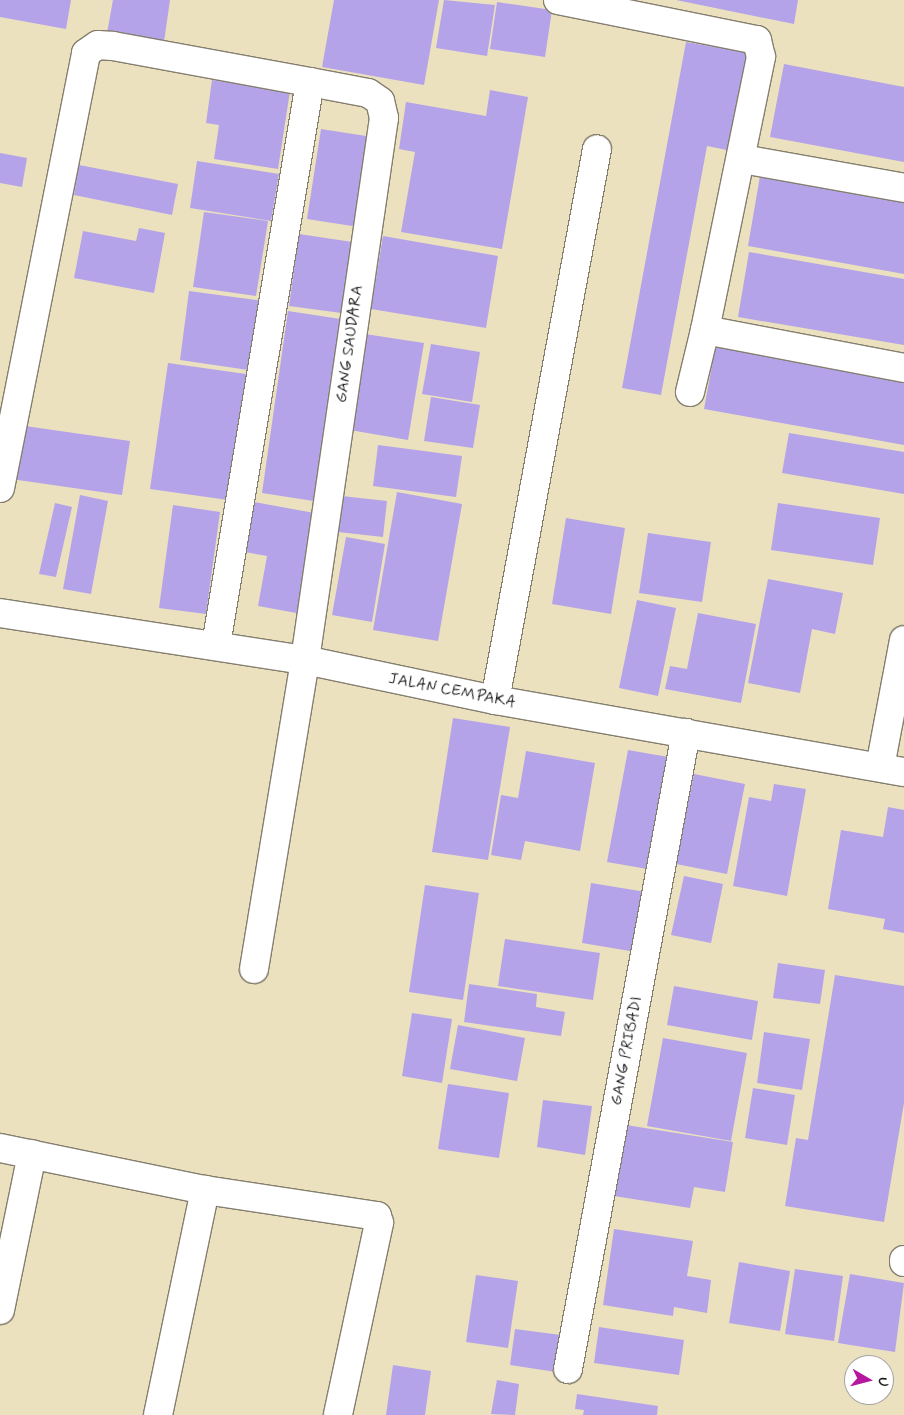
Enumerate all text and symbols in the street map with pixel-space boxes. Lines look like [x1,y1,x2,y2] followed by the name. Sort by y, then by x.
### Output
[332,284,368,404] street label: GANG SAUDARA
[387,669,517,713] street label: JALAN CEMPAKA
[607,995,647,1107] street label: GANG PRIBADI
[844,1355,894,1405] north arrow
[873,1376,892,1388] text: U

